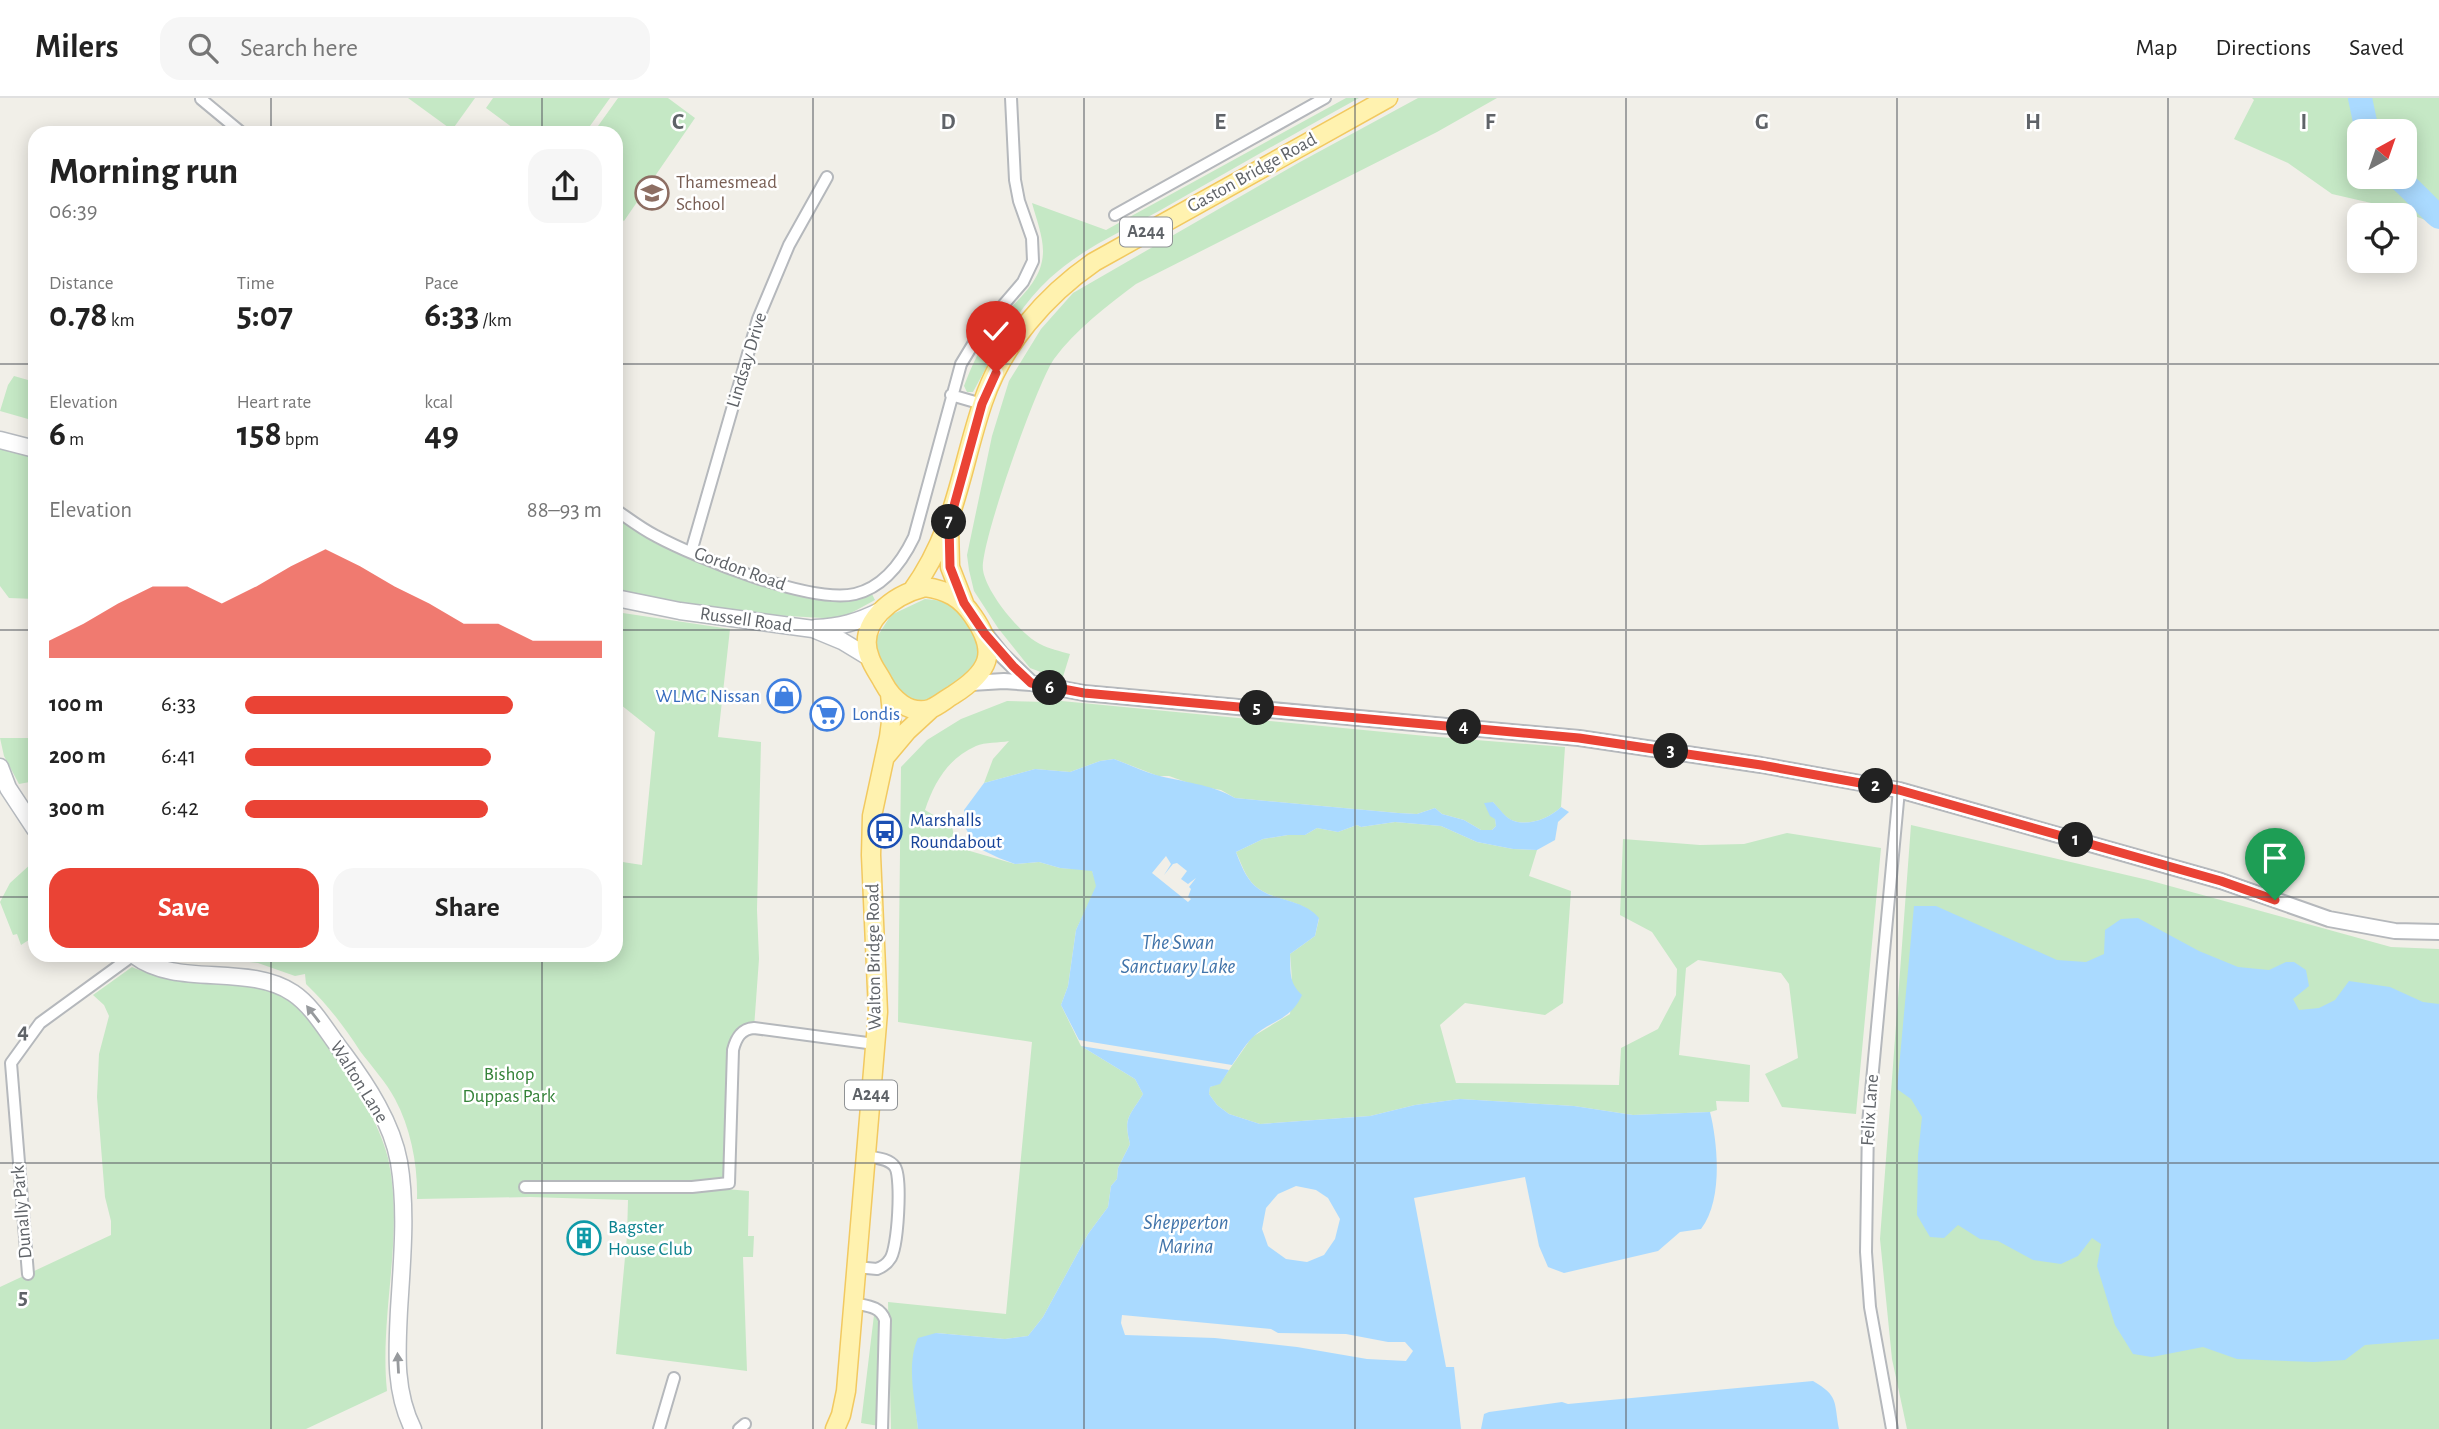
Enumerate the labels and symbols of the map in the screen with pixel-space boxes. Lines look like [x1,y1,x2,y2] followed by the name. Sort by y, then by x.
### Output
[672,111,684,134] text: C
[940,111,956,134] text: D
[1214,111,1226,134] text: E
[1485,111,1496,134] text: F
[1755,111,1769,134] text: G
[2025,111,2041,134] text: H
[2301,111,2307,134] text: I
[2347,119,2417,189] north arrow
[1184,130,1320,216] street label: Gaston Bridge Road
[676,173,777,214] place label: Thamesmead School
[633,174,671,212] school or university icon: Thamesmead School
[1120,217,1172,246] road number: A244
[966,301,1026,373] pin
[724,310,770,410] street label: Lindsay Drive
[932,504,967,540] pin: 7
[692,544,788,594] street label: Gordon Road
[699,604,794,636] street label: Russell Road
[1032,670,1068,706] pin: 6
[765,677,803,715] shop icon: WLMG Nissan
[656,687,760,706] place label: WLMG Nissan
[1240,690,1274,726] pin: 5
[808,695,846,733] supermarket icon: Londis
[852,705,900,724] place label: Londis
[1446,710,1482,744] pin: 4
[1654,734,1688,768] pin: 3
[1858,768,1894,804] pin: 2
[910,811,1002,852] place label: Marshalls Roundabout
[866,812,904,850] bus stop icon: Marshalls Roundabout
[2058,822,2094,858] pin: 1
[2245,828,2305,900] pin
[863,883,885,1031] street label: Walton Bridge Road
[1121,932,1235,977] water label: The Swan Sanctuary Lake
[306,1005,320,1023] one-way arrow
[17,1020,29,1043] text: 4
[326,1038,392,1126] street label: Walton Lane
[462,1065,556,1106] park label: Bishop Duppas Park
[1858,1073,1882,1147] street label: Felix Lane
[845,1080,897,1110] road number: A244
[8,1164,36,1260] street label: Dunally Park
[1143,1212,1229,1257] water label: Shepperton Marina
[608,1218,693,1259] place label: Bagster House Club
[565,1219,603,1257] building icon: Bagster House Club
[18,1286,28,1309] text: 5
[392,1352,403,1374] one-way arrow

